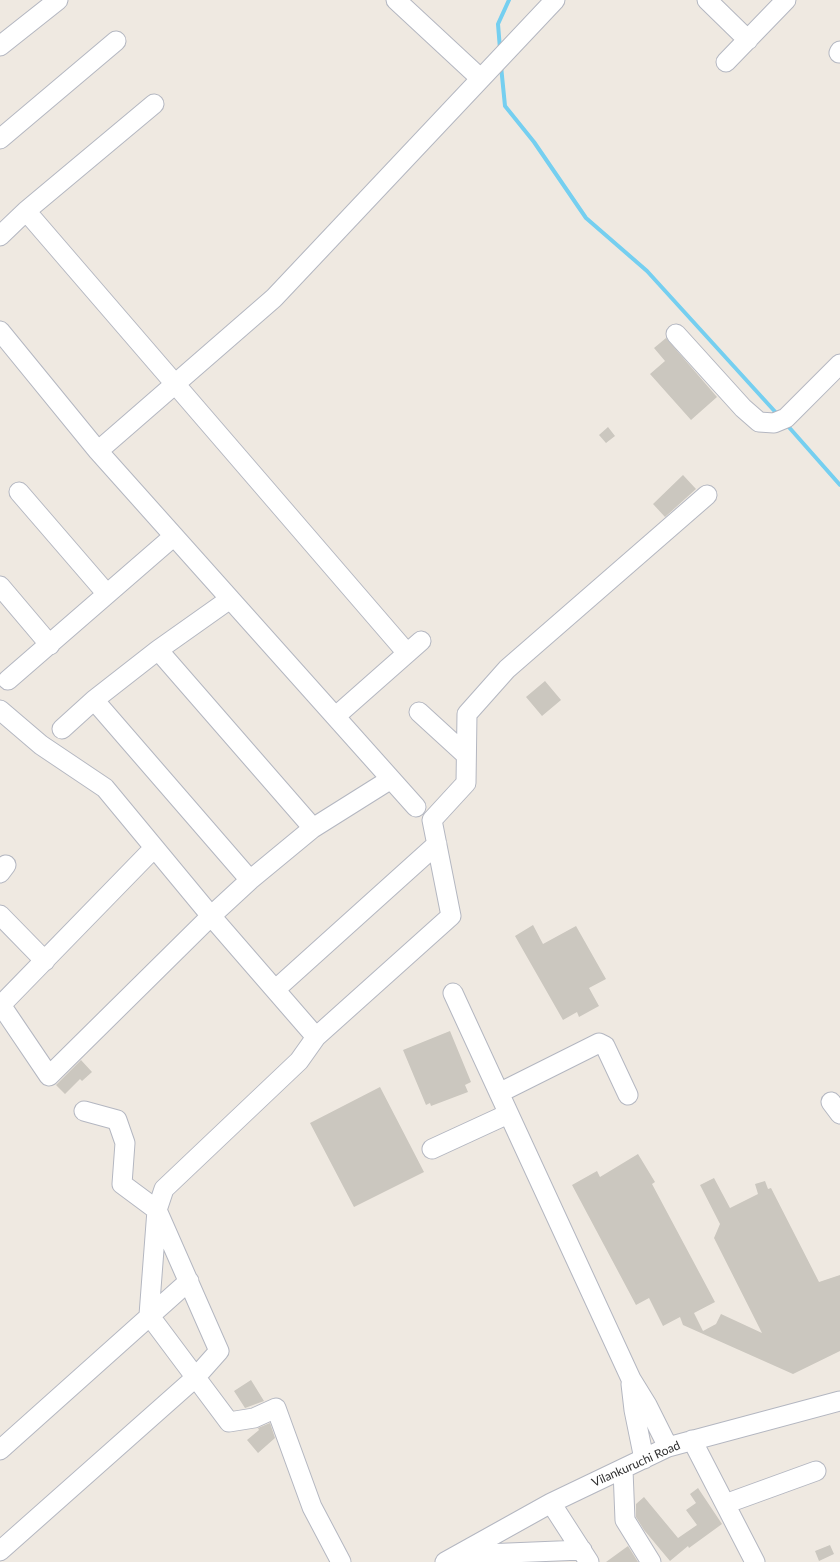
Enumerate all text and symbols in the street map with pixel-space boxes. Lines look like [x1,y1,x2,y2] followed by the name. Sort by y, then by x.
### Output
[590,1438,682,1490] street label: Vilankuruchi Road

